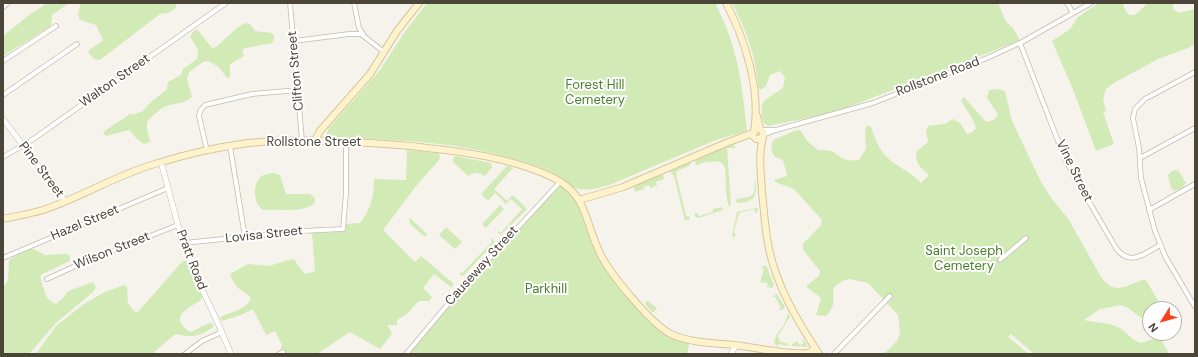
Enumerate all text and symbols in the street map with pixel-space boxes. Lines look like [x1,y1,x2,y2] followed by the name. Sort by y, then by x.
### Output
[285,30,307,112] street label: Clifton Street
[77,51,153,111] street label: Walton Street
[894,54,982,100] street label: Rollstone Road
[565,78,625,109] park label: Forest Hill Cemetery
[267,135,361,151] street label: Rollstone Street
[1052,137,1096,205] street label: Vine Street
[15,139,67,201] street label: Pine Street
[49,202,121,244] street label: Hazel Street
[224,223,304,247] street label: Lovisa Street
[442,223,522,309] street label: Causeway Street
[172,228,210,292] street label: Pratt Road
[72,229,152,273] street label: Wilson Street
[925,244,1003,275] park label: Saint Joseph Cemetery
[525,282,567,298] park label: Parkhill
[1142,301,1182,341] north arrow
[1145,320,1161,335] text: N

